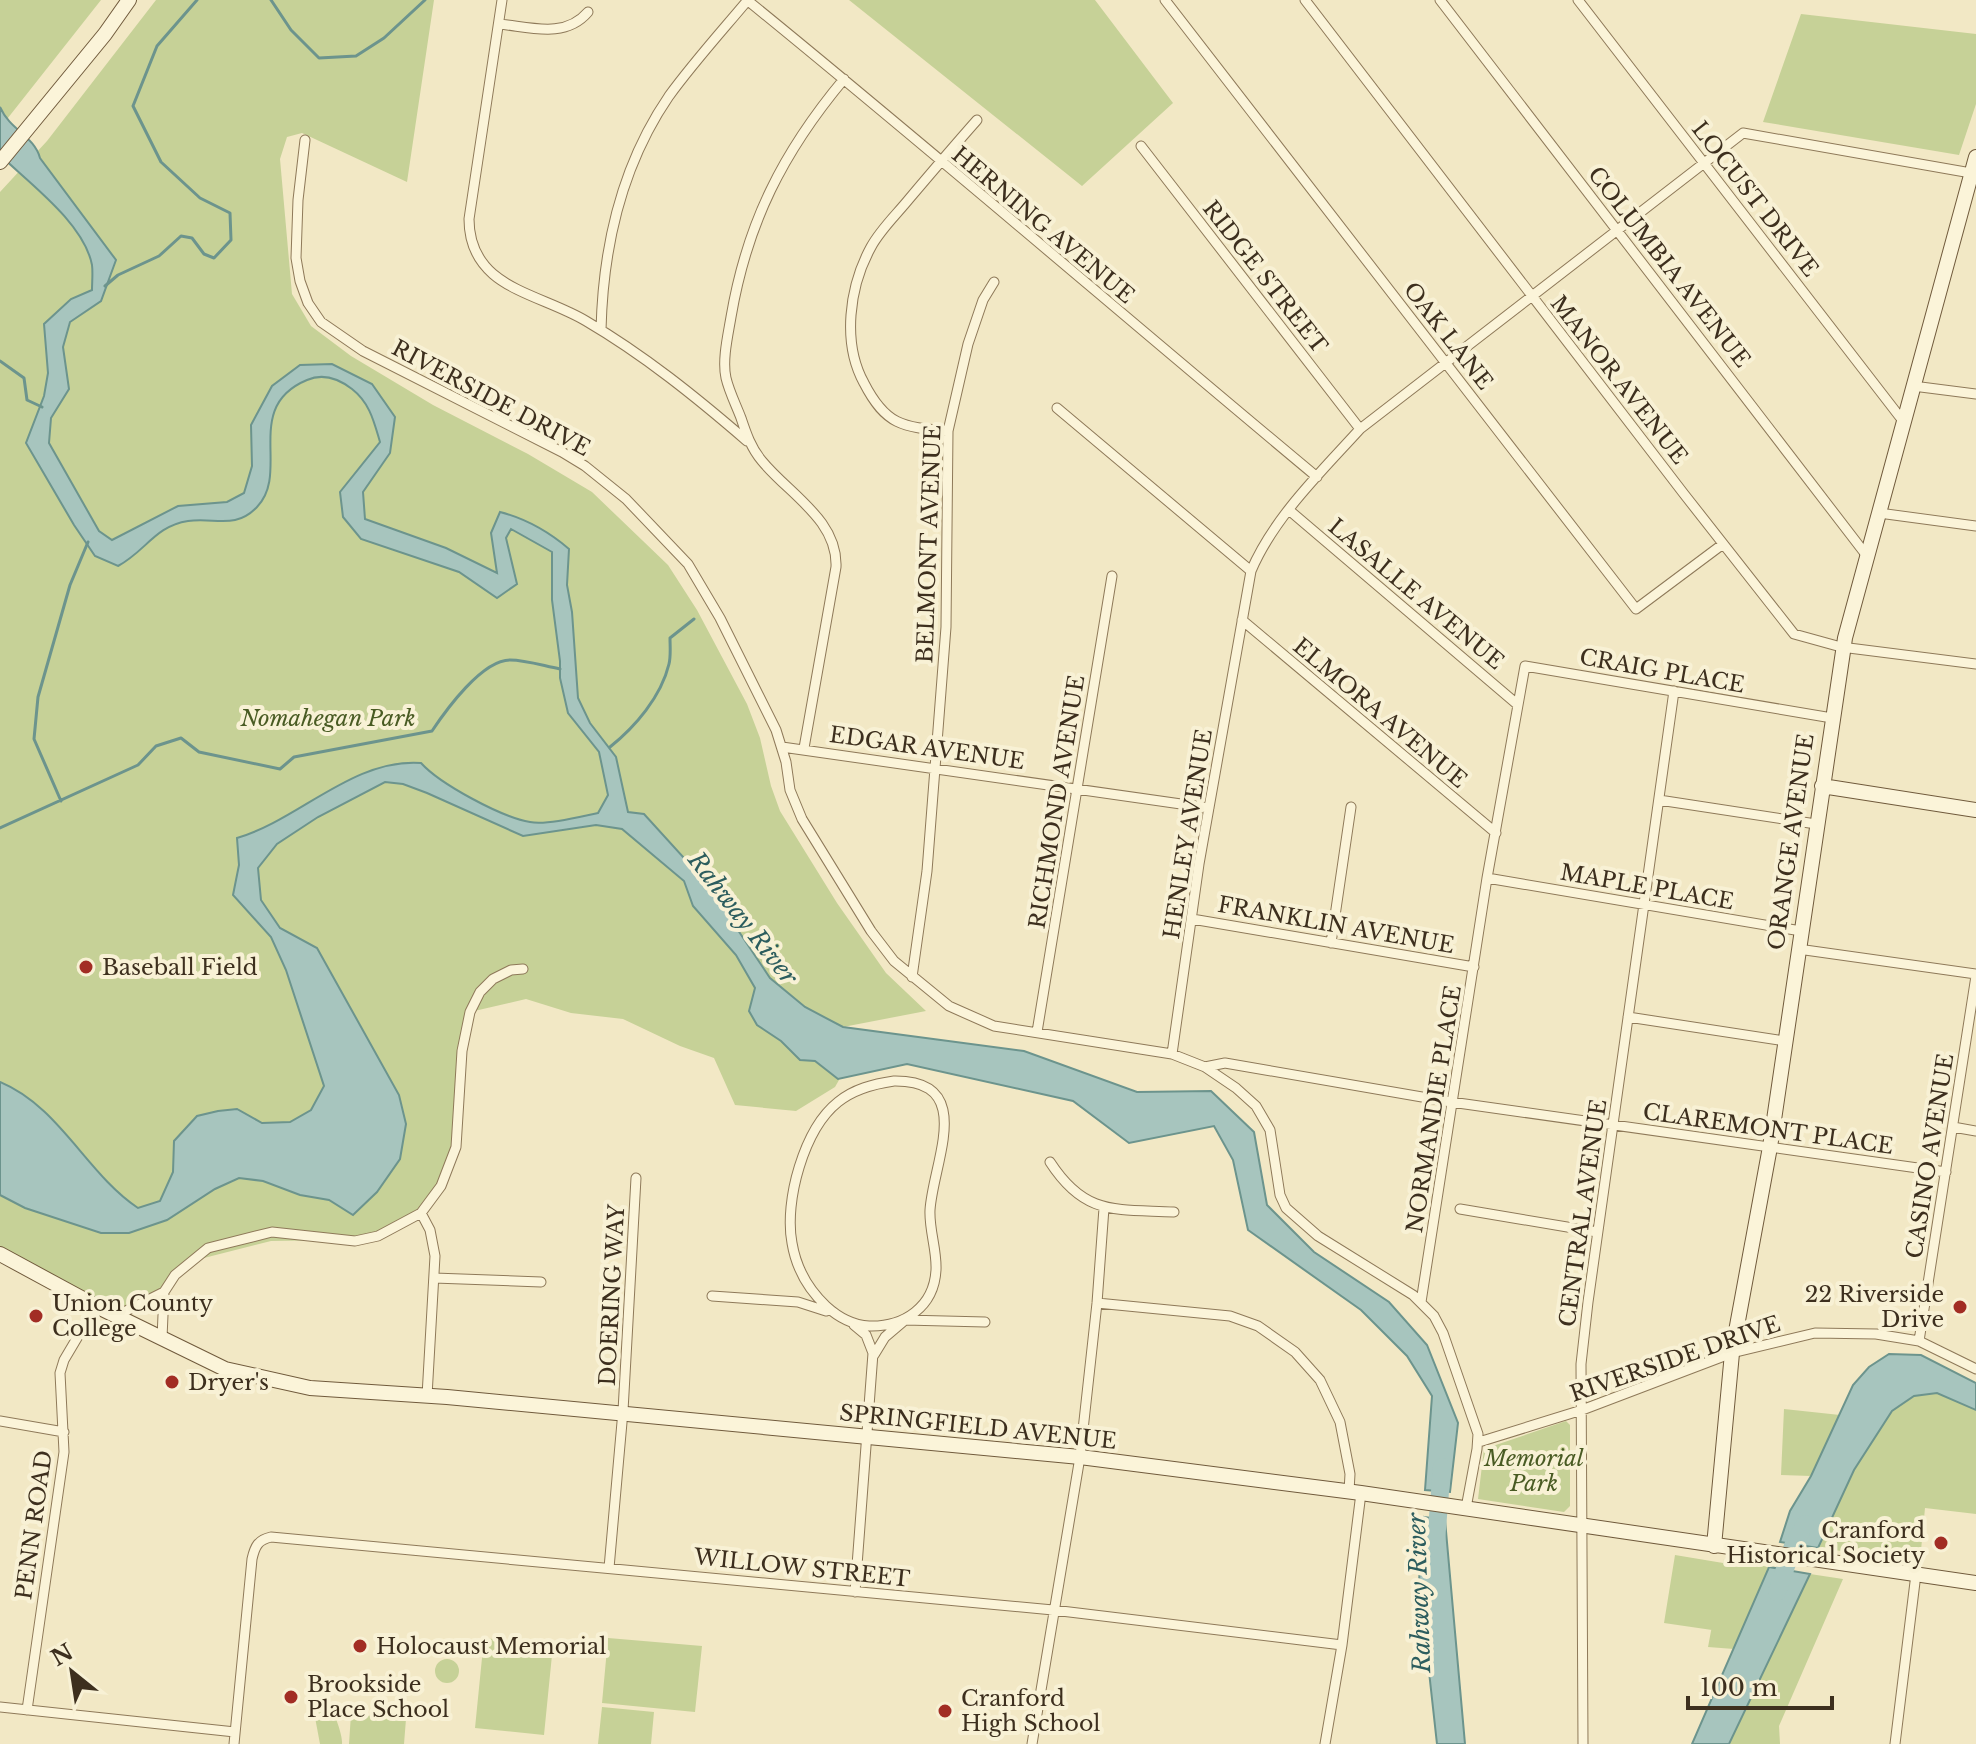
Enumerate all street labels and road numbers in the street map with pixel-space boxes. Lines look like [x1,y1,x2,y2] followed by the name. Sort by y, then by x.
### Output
[1686,116,1824,282] street label: LOCUST DRIVE
[946,141,1140,309] street label: HERNING AVENUE
[1582,161,1756,373] street label: COLUMBIA AVENUE
[1197,195,1333,359] street label: RIDGE STREET
[1398,277,1498,395] street label: OAK LANE
[1545,290,1693,470] street label: MANOR AVENUE
[387,334,595,462] street label: RIVERSIDE DRIVE
[911,424,947,664] street label: BELMONT AVENUE
[1323,513,1509,675] street label: LASALLE AVENUE
[1288,632,1472,794] street label: ELMORA AVENUE
[1577,643,1747,699] street label: CRAIG PLACE
[1024,673,1090,931] street label: RICHMOND AVENUE
[828,721,1026,775] street label: EDGAR AVENUE
[1158,727,1218,941] street label: HENLEY AVENUE
[1762,732,1820,952] street label: ORANGE AVENUE
[1558,858,1736,916] street label: MAPLE PLACE
[1216,891,1456,959] street label: FRANKLIN AVENUE
[1401,983,1467,1235] street label: NORMANDIE PLACE
[1900,1052,1960,1260] street label: CASINO AVENUE
[1554,1097,1612,1329] street label: CENTRAL AVENUE
[1641,1098,1895,1160] street label: CLAREMONT PLACE
[594,1203,630,1387] street label: DOERING WAY
[1566,1310,1784,1408] street label: RIVERSIDE DRIVE
[838,1399,1118,1455] street label: SPRINGFIELD AVENUE
[10,1449,58,1601] street label: PENN ROAD
[692,1543,912,1593] street label: WILLOW STREET

